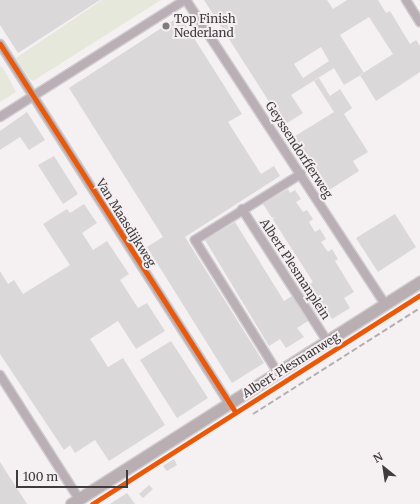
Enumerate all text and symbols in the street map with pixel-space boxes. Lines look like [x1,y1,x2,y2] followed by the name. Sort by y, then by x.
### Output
[174,12,236,40] place label: Top Finish Nederland
[161,21,171,31] marker: Top Finish Nederland
[262,99,336,201] street label: Geyssendorfferweg
[93,176,159,270] street label: Van Maasdijkweg
[257,216,333,322] street label: Albert Plesmanplein
[240,329,342,401] street label: Albert Plesmanweg
[364,448,404,488] north arrow
[371,449,385,466] text: N
[18,462,130,488] scale bar
[23,469,58,484] text: 100 m

